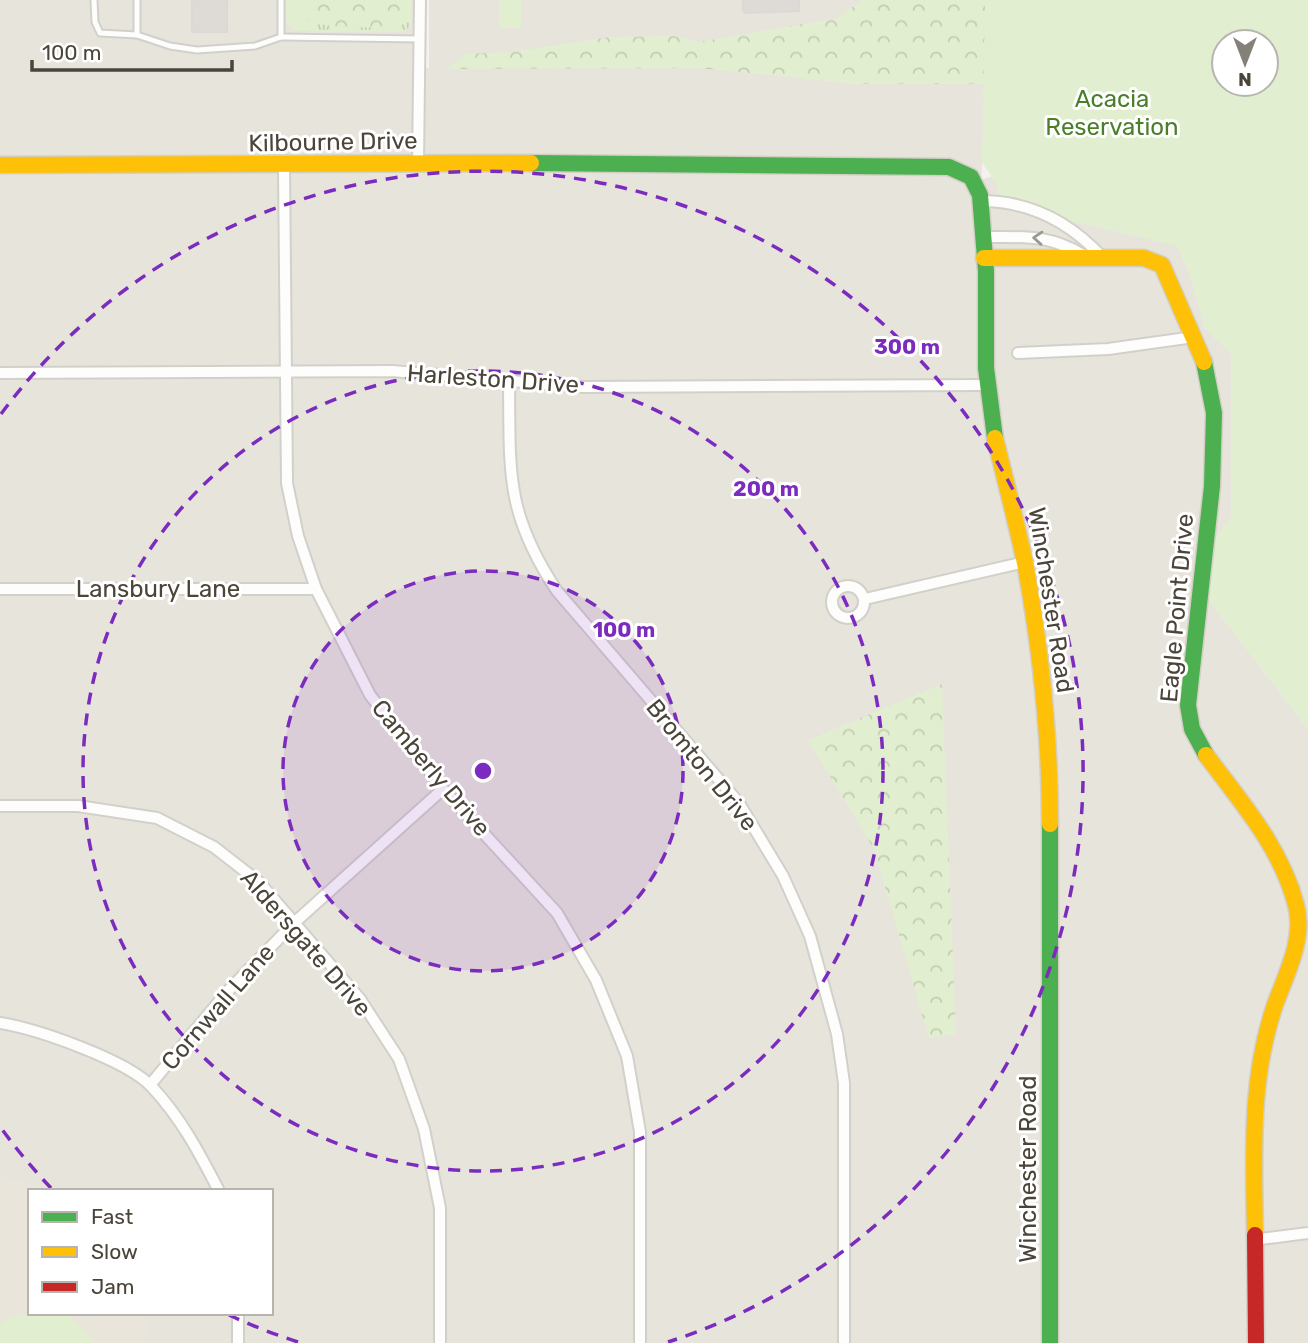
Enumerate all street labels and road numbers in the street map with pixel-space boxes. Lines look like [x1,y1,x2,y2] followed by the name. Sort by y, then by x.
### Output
[248,127,418,157] street label: Kilbourne Drive
[406,359,580,399] street label: Harleston Drive
[1023,505,1079,695] street label: Winchester Road
[1155,512,1199,704] street label: Eagle Point Drive
[76,575,240,603] street label: Lansbury Lane
[366,694,496,842] street label: Camberly Drive
[640,694,764,836] street label: Bromton Drive
[235,864,377,1022] street label: Aldersgate Drive
[156,938,280,1076] street label: Cornwall Lane
[1014,1075,1042,1263] street label: Winchester Road

